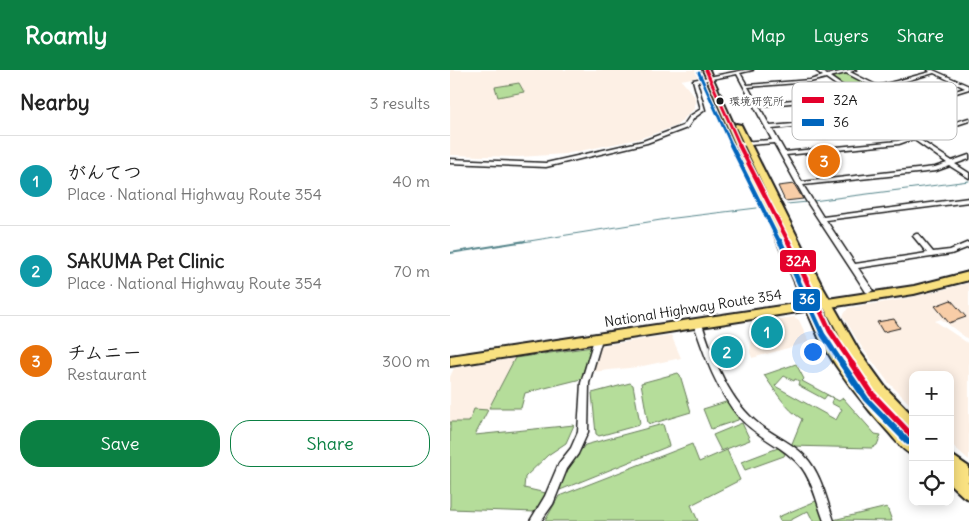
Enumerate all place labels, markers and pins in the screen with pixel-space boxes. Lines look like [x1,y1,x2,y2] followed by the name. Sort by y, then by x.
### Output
[729,94,784,108] place label: 環境研究所
[715,96,725,106] marker: 環境研究所
[808,142,840,180] pin: 3
[751,313,783,351] pin: 1
[711,333,743,371] pin: 2

